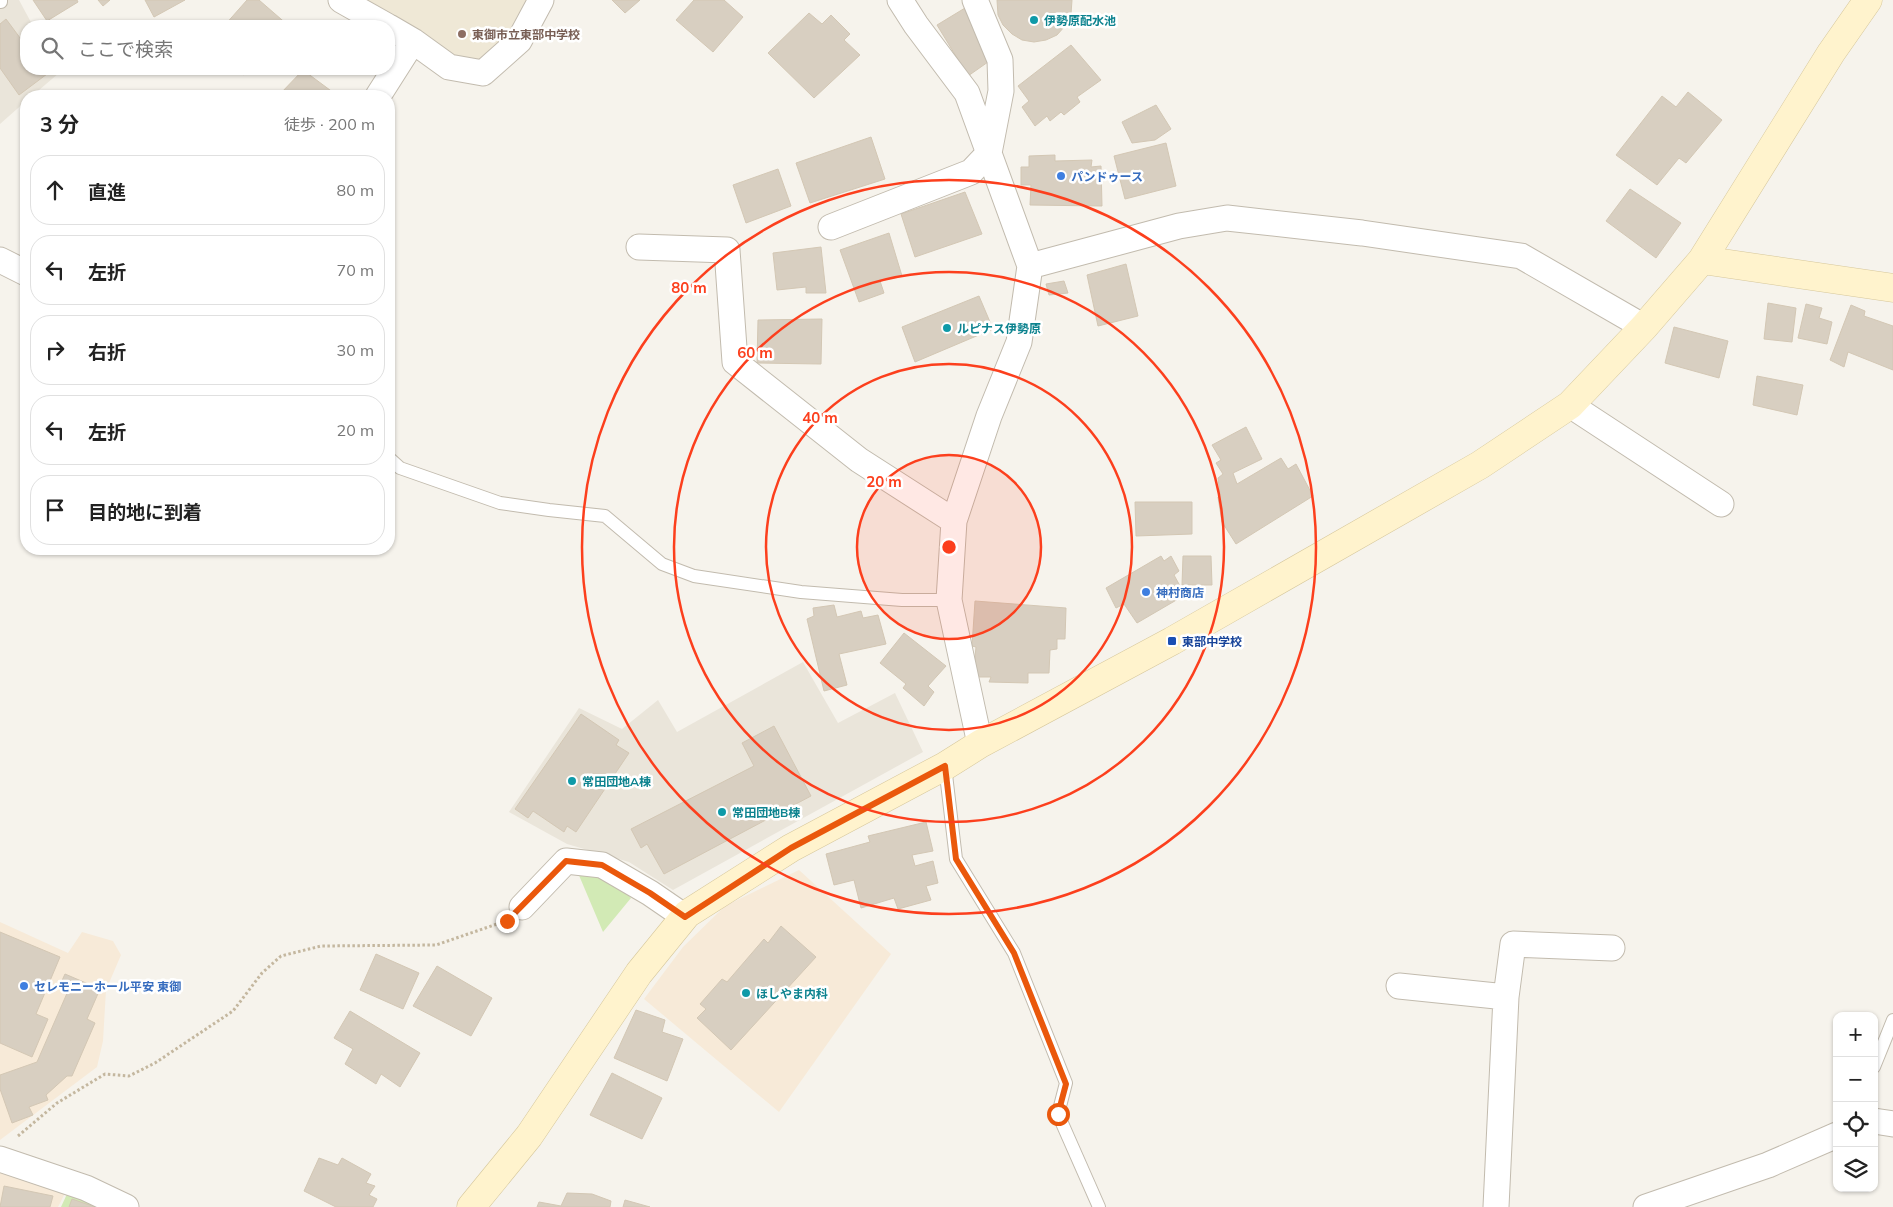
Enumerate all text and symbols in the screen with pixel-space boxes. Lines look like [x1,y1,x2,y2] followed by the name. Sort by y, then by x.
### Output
[1044,13,1116,28] place label: 伊勢原配水池
[1028,14,1040,26] marker: 伊勢原配水池
[20,20,395,75] search box
[472,27,580,42] place label: 東御市立東部中学校
[456,28,468,40] marker: 東御市立東部中学校
[38,34,66,62] icon: search
[78,37,173,61] text: ここで検索
[40,111,79,137] text: 3 分
[284,114,375,134] text: 徒歩 · 200 m
[1071,169,1143,184] place label: パンドゥース
[1055,170,1067,182] marker: パンドゥース
[41,176,69,204] icon: ahead
[88,180,126,204] text: 直進
[337,180,374,200] text: 80 m
[41,256,69,284] icon: left
[88,260,126,284] text: 左折
[337,260,374,280] text: 70 m
[671,278,707,297] text: 80 m
[957,321,1041,336] place label: ルピナス伊勢原
[941,322,953,334] marker: ルピナス伊勢原
[41,336,69,364] icon: right
[88,340,126,364] text: 右折
[337,340,374,360] text: 30 m
[737,343,773,362] text: 60 m
[802,408,838,427] text: 40 m
[41,416,69,444] icon: left
[88,420,126,444] text: 左折
[337,420,374,440] text: 20 m
[866,472,902,491] text: 20 m
[41,496,69,524] icon: arrive
[88,500,202,524] text: 目的地に到着
[940,538,958,556] centre of rings
[1156,585,1204,600] place label: 神村商店
[1140,586,1152,598] marker: 神村商店
[1182,634,1242,649] place label: 東部中学校
[1166,635,1178,647] marker: 東部中学校
[582,774,651,789] place label: 常田団地A棟
[566,775,578,787] marker: 常田団地A棟
[732,805,800,820] place label: 常田団地B棟
[716,806,728,818] marker: 常田団地B棟
[496,910,519,933] route end
[34,979,181,994] place label: セレモニーホール平安 東御
[18,980,30,992] marker: セレモニーホール平安 東御
[756,986,828,1001] place label: ほしやま内科
[740,987,752,999] marker: ほしやま内科
[1833,1012,1878,1192] map controls
[1833,1012,1878,1057] button: +
[1833,1057,1878,1102] button: −
[1833,1102,1878,1147] button: locate
[1047,1103,1070,1126] route start
[1833,1147,1878,1192] button: layers

